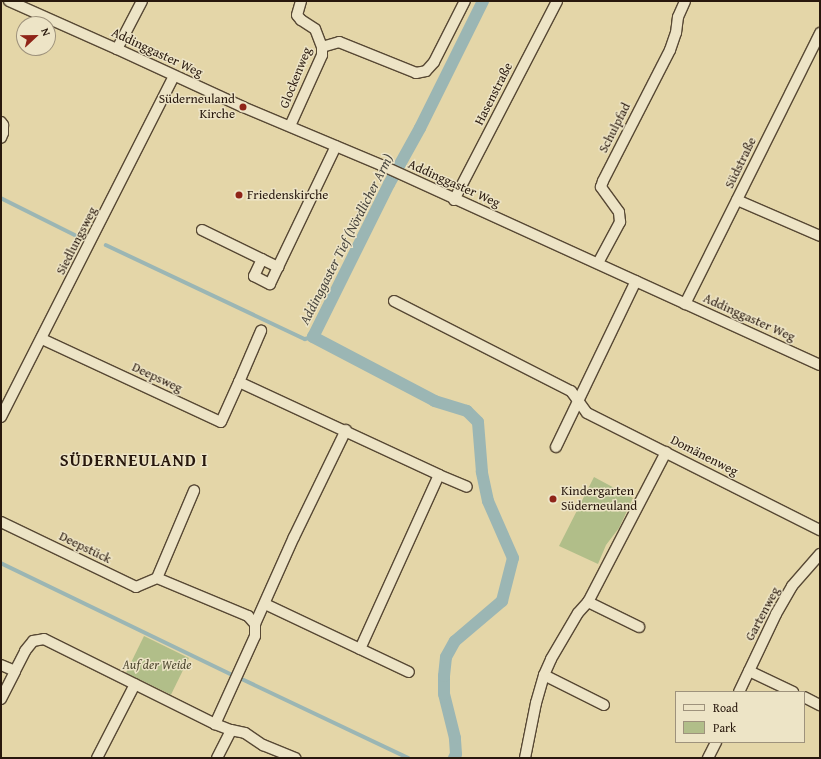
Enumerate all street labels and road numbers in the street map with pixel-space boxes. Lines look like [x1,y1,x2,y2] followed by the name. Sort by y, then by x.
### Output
[109,25,205,81] street label: Addinggaster Weg
[277,45,315,111] street label: Glockenweg
[472,60,516,128] street label: Hasenstraße
[596,100,634,156] street label: Schulpfad
[722,135,760,191] street label: Südstraße
[406,157,502,211] street label: Addinggaster Weg
[53,204,101,278] street label: Siedlungsweg
[701,291,797,345] street label: Addinggaster Weg
[129,360,185,396] street label: Deepsweg
[668,432,740,480] street label: Domänenweg
[56,529,114,567] street label: Deepstück
[742,584,784,644] street label: Gartenweg

